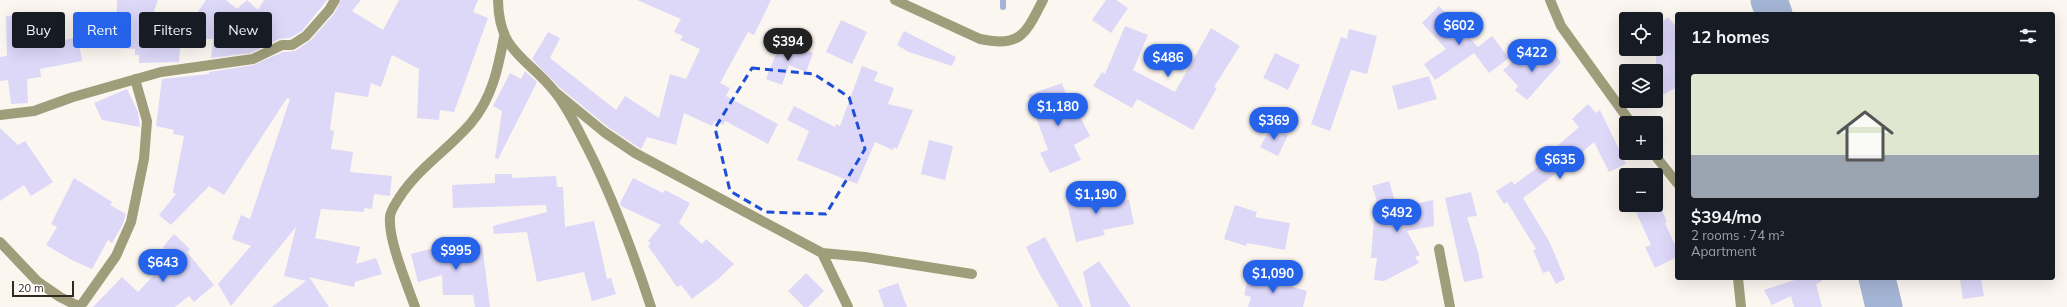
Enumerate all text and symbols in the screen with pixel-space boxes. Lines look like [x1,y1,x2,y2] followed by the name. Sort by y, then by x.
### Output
[12,12,65,48] chip: Buy
[73,12,131,48] chip: Rent
[139,12,206,48] chip: Filters
[214,12,272,48] chip: New
[1435,12,1483,46] pin: $602
[1619,12,1663,212] map controls
[1619,12,1663,56] button: locate
[1443,17,1475,33] text: $602
[2017,25,2039,47] icon: filters
[1691,26,1770,47] text: 12 homes
[764,28,812,62] pin: $394
[772,33,804,49] text: $394
[1508,39,1556,73] pin: $422
[1144,44,1192,78] pin: $486
[1516,44,1548,60] text: $422
[1152,49,1184,65] text: $486
[1619,64,1663,108] button: layers
[1025,93,1091,127] pin: $1,180
[1037,98,1079,114] text: $1,180
[1829,100,1901,172] icon: home
[1250,107,1298,141] pin: $369
[1258,112,1290,128] text: $369
[1619,116,1663,160] button: +
[1536,146,1584,180] pin: $635
[1544,151,1576,167] text: $635
[1619,168,1663,212] button: −
[1063,181,1129,215] pin: $1,190
[1075,186,1117,202] text: $1,190
[1373,199,1421,233] pin: $492
[1381,204,1413,220] text: $492
[1691,206,1762,227] text: $394/mo
[1691,227,1785,243] text: 2 rooms · 74 m²
[432,237,480,271] pin: $995
[440,242,472,258] text: $995
[1691,243,1756,259] text: Apartment
[139,249,187,283] pin: $643
[147,254,179,270] text: $643
[1240,260,1306,294] pin: $1,090
[1252,265,1294,281] text: $1,090
[12,279,74,298] scale bar
[18,281,44,295] text: 20 m

